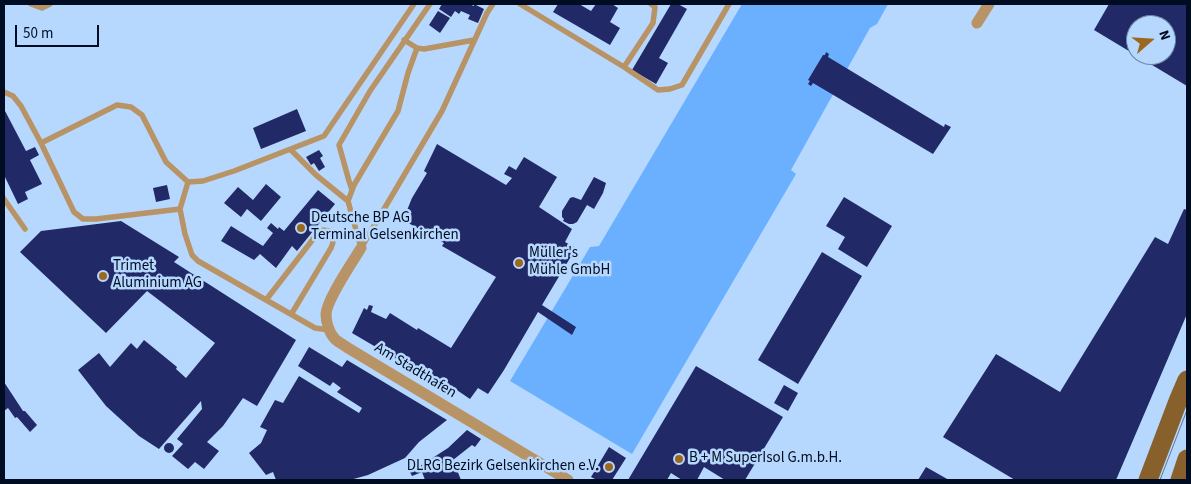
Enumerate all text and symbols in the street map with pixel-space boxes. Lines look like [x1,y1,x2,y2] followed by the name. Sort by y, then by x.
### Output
[18,15,101,47] scale bar
[1126,15,1176,65] north arrow
[23,23,53,44] text: 50 m
[1153,28,1175,43] text: N
[311,210,459,245] place label: Deutsche BP AG Terminal Gelsenkirchen
[295,222,307,234] marker: Deutsche BP AG Terminal Gelsenkirchen
[529,245,610,280] place label: Müller's Mühle GmbH
[513,257,525,269] marker: Müller's Mühle GmbH
[113,258,202,293] place label: Trimet Aluminium AG
[97,270,109,282] marker: Trimet Aluminium AG
[371,339,459,403] street label: Am Stadthafen
[689,450,842,468] place label: B + M SuperIsol G.m.b.H.
[673,453,685,465] marker: B + M SuperIsol G.m.b.H.
[407,458,599,476] place label: DLRG Bezirk Gelsenkirchen e.V.
[603,461,615,473] marker: DLRG Bezirk Gelsenkirchen e.V.

